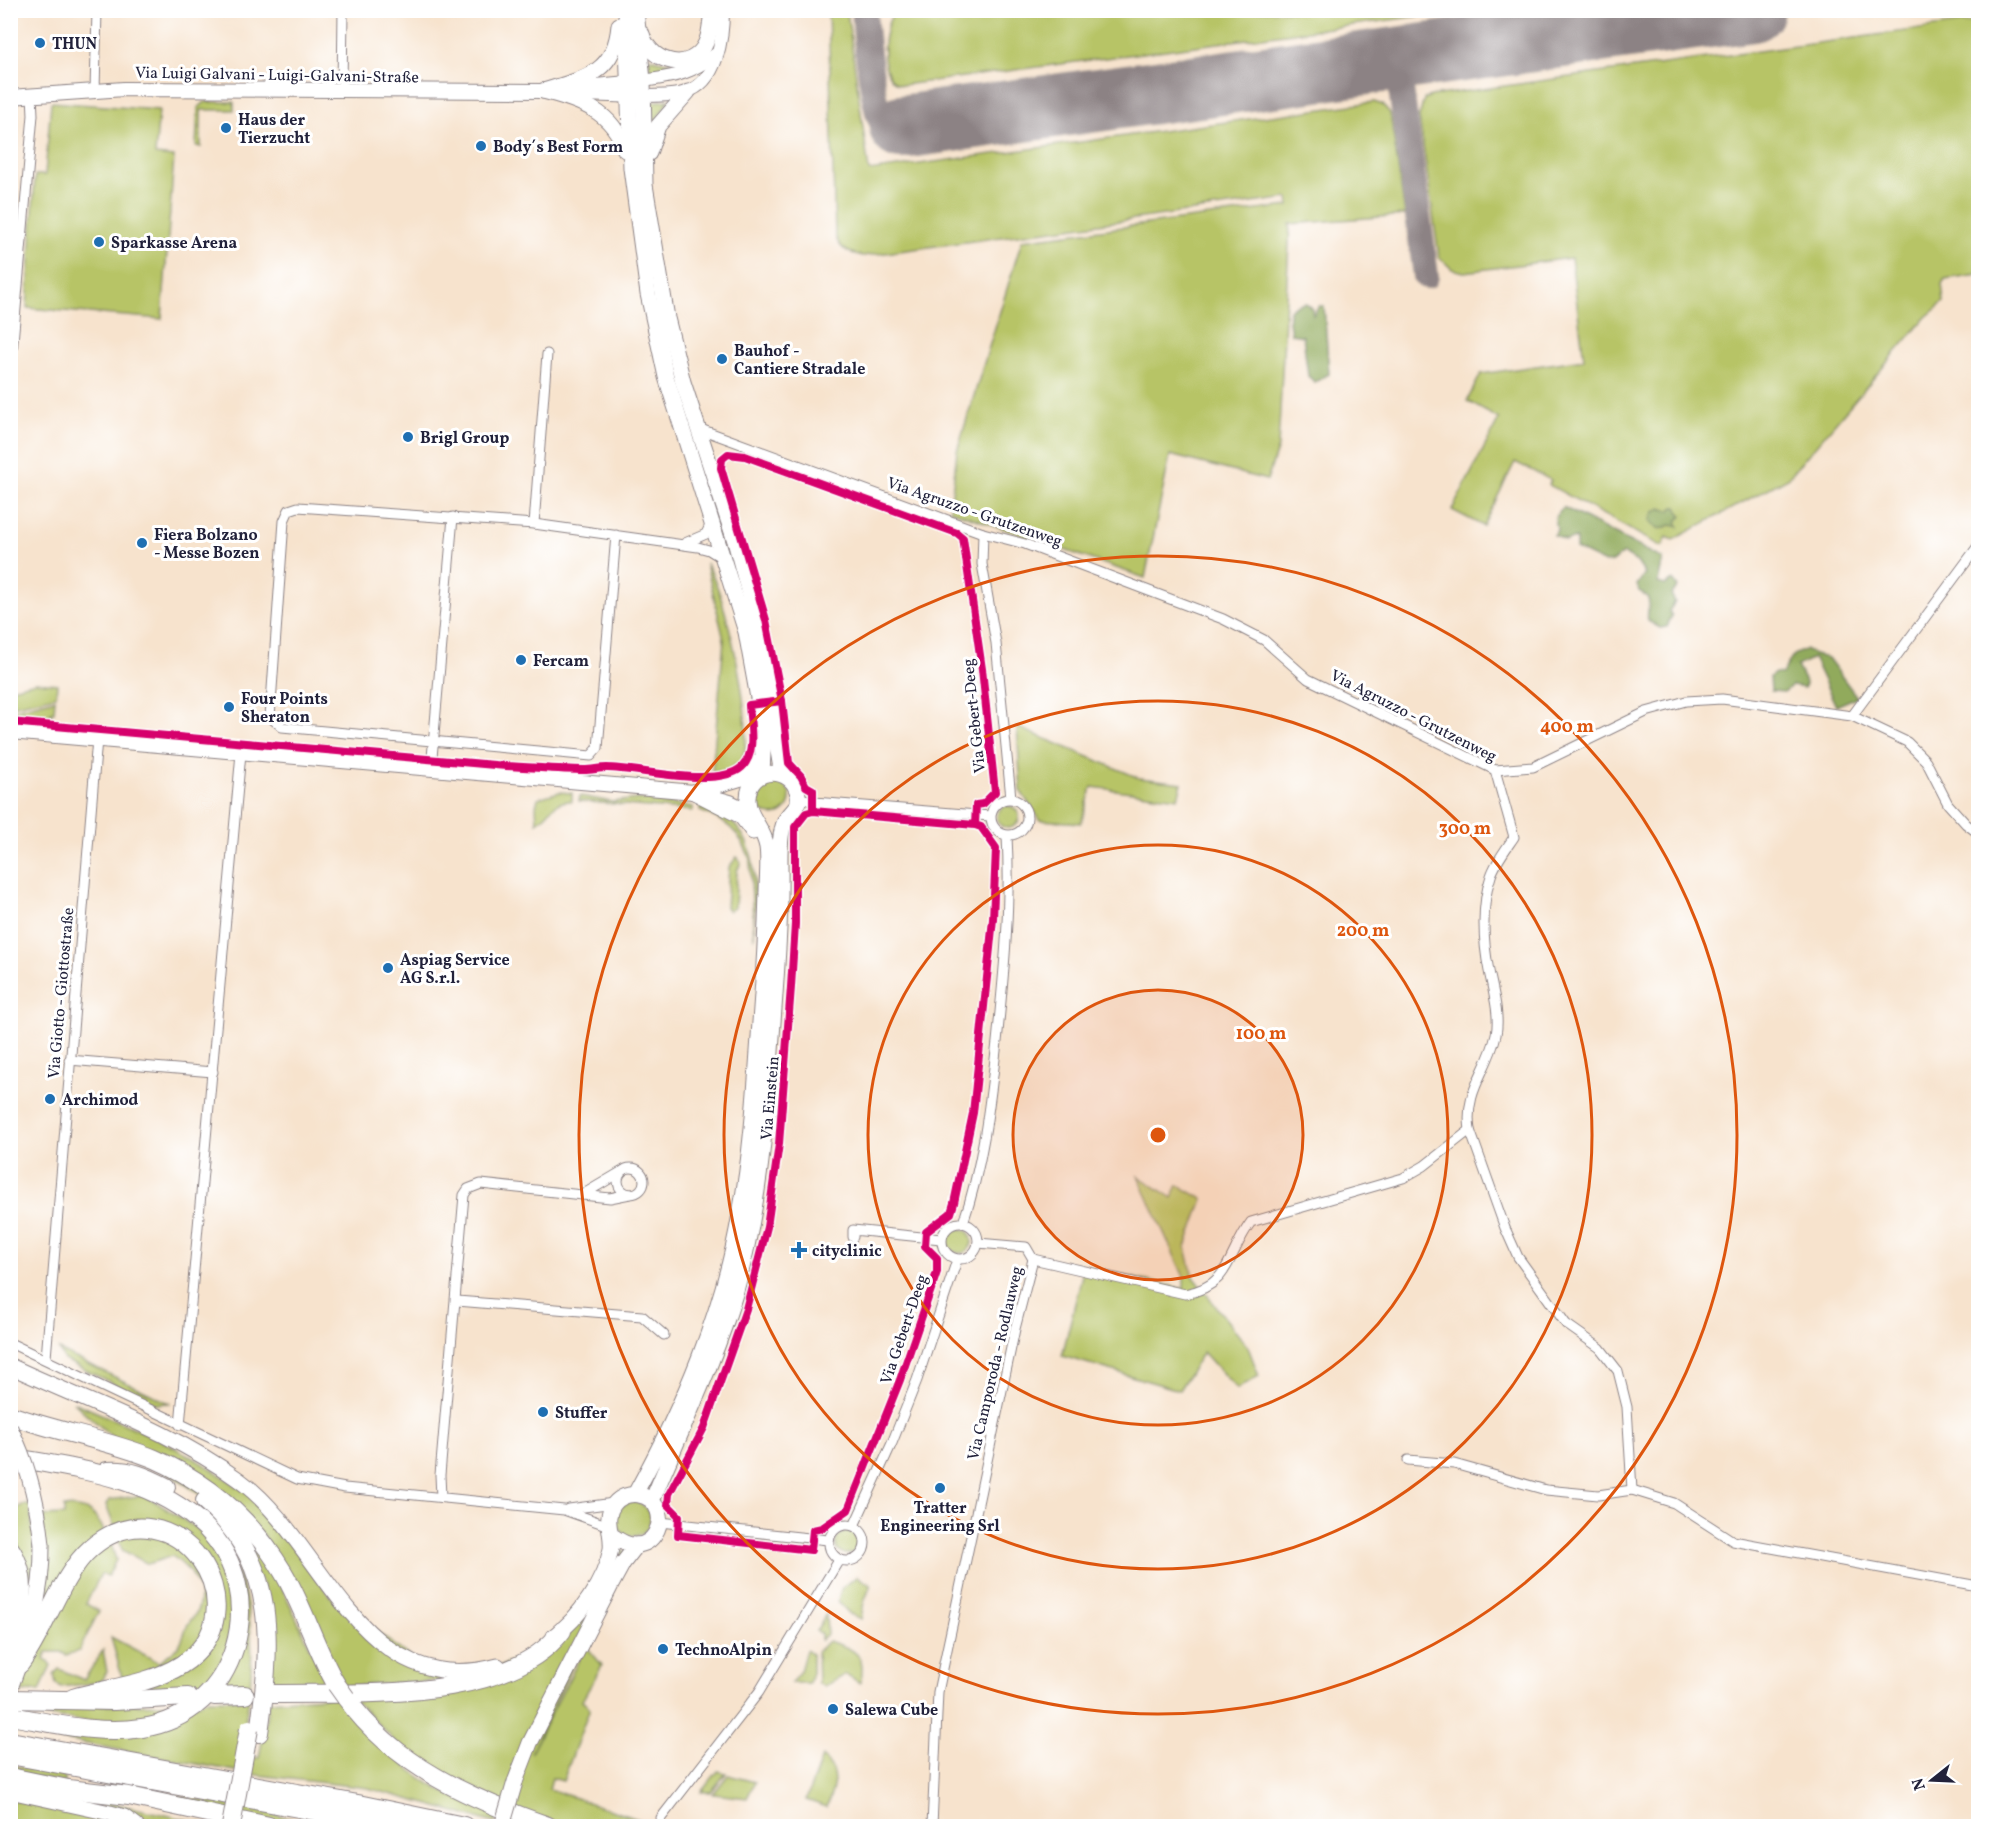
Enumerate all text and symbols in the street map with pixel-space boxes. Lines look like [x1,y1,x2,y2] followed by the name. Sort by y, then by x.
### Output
[52,34,98,56] place label: THUN
[33,36,47,50] marker: THUN
[135,63,419,89] street label: Via Luigi Galvani - Luigi-Galvani-Straße
[238,110,310,150] place label: Haus der Tierzucht
[219,121,233,135] marker: Haus der Tierzucht
[493,137,623,159] place label: Body´s Best Form
[474,139,488,153] marker: Body´s Best Form
[111,233,238,255] place label: Sparkasse Arena
[92,235,106,249] marker: Sparkasse Arena
[734,341,865,381] place label: Bauhof - Cantiere Stradale
[715,352,729,366] marker: Bauhof - Cantiere Stradale
[420,428,509,450] place label: Brigl Group
[401,430,415,444] marker: Brigl Group
[884,473,1065,553] street label: Via Agruzzo - Grutzenweg
[154,525,260,565] place label: Fiera Bolzano - Messe Bozen
[135,536,149,550] marker: Fiera Bolzano - Messe Bozen
[533,651,589,673] place label: Fercam
[514,653,528,667] marker: Fercam
[958,657,992,774] street label: Via Gebert-Deeg
[1326,665,1500,768] street label: Via Agruzzo - Grutzenweg
[241,689,328,729] place label: Four Points Sheraton
[222,700,236,714] marker: Four Points Sheraton
[1540,715,1594,740] text: 400 m
[1439,817,1491,842] text: 300 m
[44,907,80,1080] street label: Via Giotto - Giottostraße
[1337,919,1389,944] text: 200 m
[400,950,510,990] place label: Aspiag Service AG S.r.l.
[381,961,395,975] marker: Aspiag Service AG S.r.l.
[1236,1022,1286,1047] text: 100 m
[756,1055,786,1141] street label: Via Einstein
[62,1090,139,1112] place label: Archimod
[43,1092,57,1106] marker: Archimod
[1148,1125,1168,1145] centre of rings
[790,1241,808,1259] marker: cityclinic
[812,1241,882,1263] place label: cityclinic
[963,1264,1029,1463] street label: Via Camporoda - Rodlauweg
[876,1272,934,1388] street label: Via Gebert-Deeg
[555,1403,608,1425] place label: Stuffer
[536,1405,550,1419] marker: Stuffer
[933,1481,947,1495] marker: Tratter Engineering Srl
[880,1498,1000,1538] place label: Tratter Engineering Srl
[675,1640,773,1662] place label: TechnoAlpin
[656,1642,670,1656] marker: TechnoAlpin
[845,1700,938,1722] place label: Salewa Cube
[826,1702,840,1716] marker: Salewa Cube
[1902,1750,1962,1810] north arrow
[1907,1775,1932,1793] text: N

